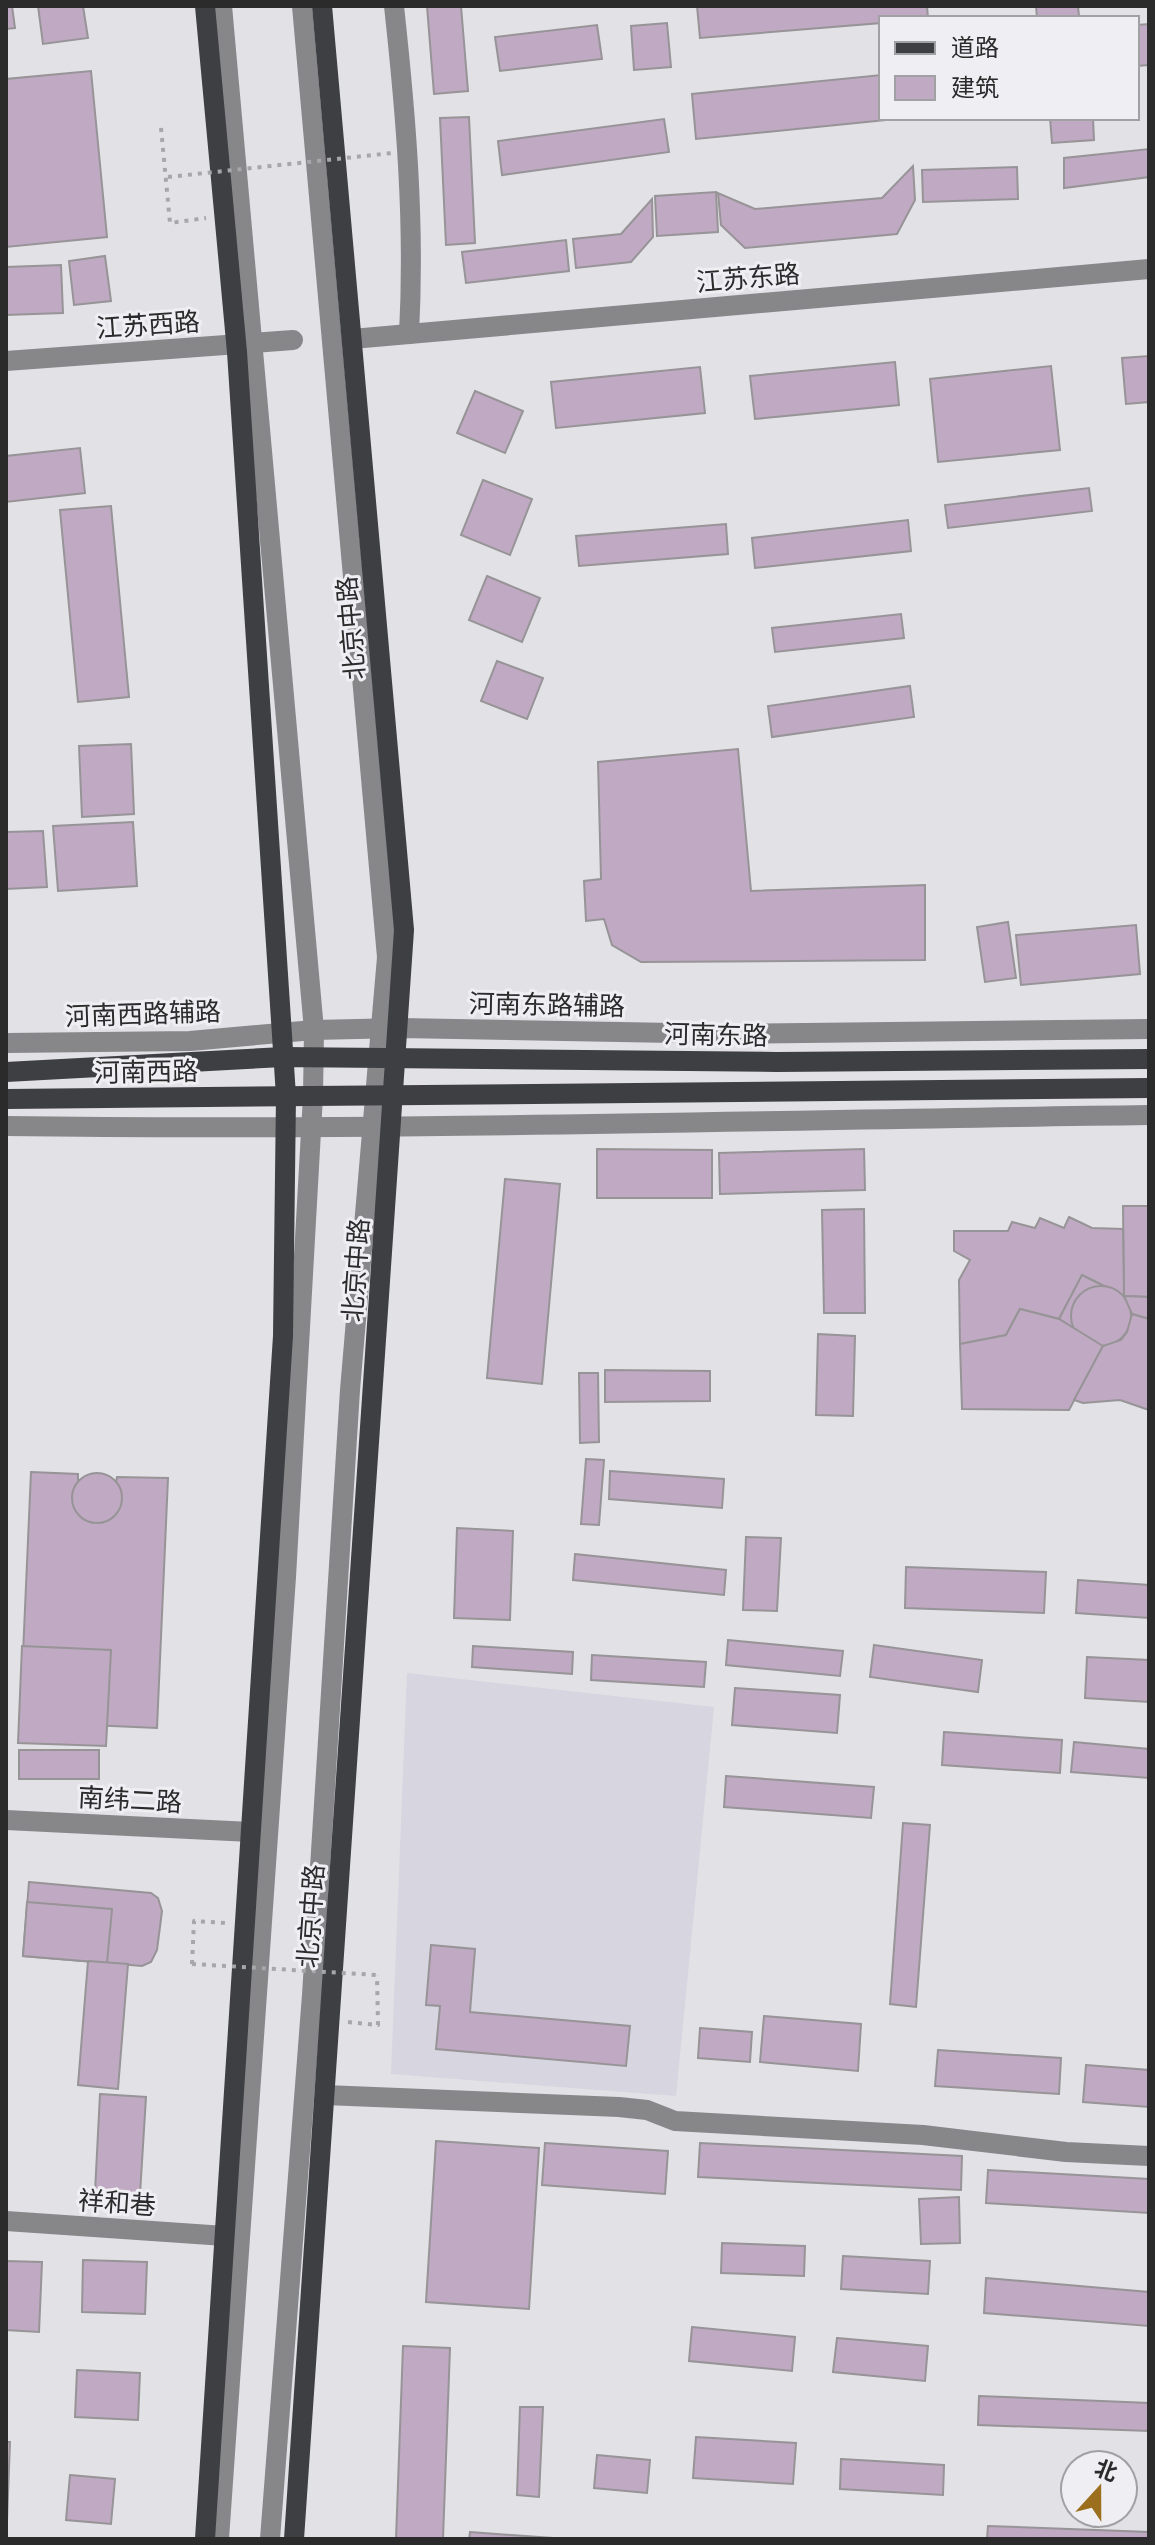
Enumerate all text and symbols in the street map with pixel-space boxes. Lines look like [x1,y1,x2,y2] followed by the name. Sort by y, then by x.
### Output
[879,16,1139,120] legend
[951,33,999,62] text: 道路
[951,73,999,102] text: 建筑
[695,258,801,298] street label: 江苏东路
[95,305,201,345] street label: 江苏西路
[331,575,371,681] street label: 北京中路
[469,988,625,1022] street label: 河南东路辅路
[64,995,222,1033] street label: 河南西路辅路
[664,1018,768,1052] street label: 河南东路
[94,1055,198,1089] street label: 河南西路
[336,1217,376,1323] street label: 北京中路
[77,1781,183,1819] street label: 南纬二路
[291,1863,331,1969] street label: 北京中路
[77,2184,157,2222] street label: 祥和巷
[1059,2449,1139,2529] north arrow
[1091,2454,1121,2487] text: 北

